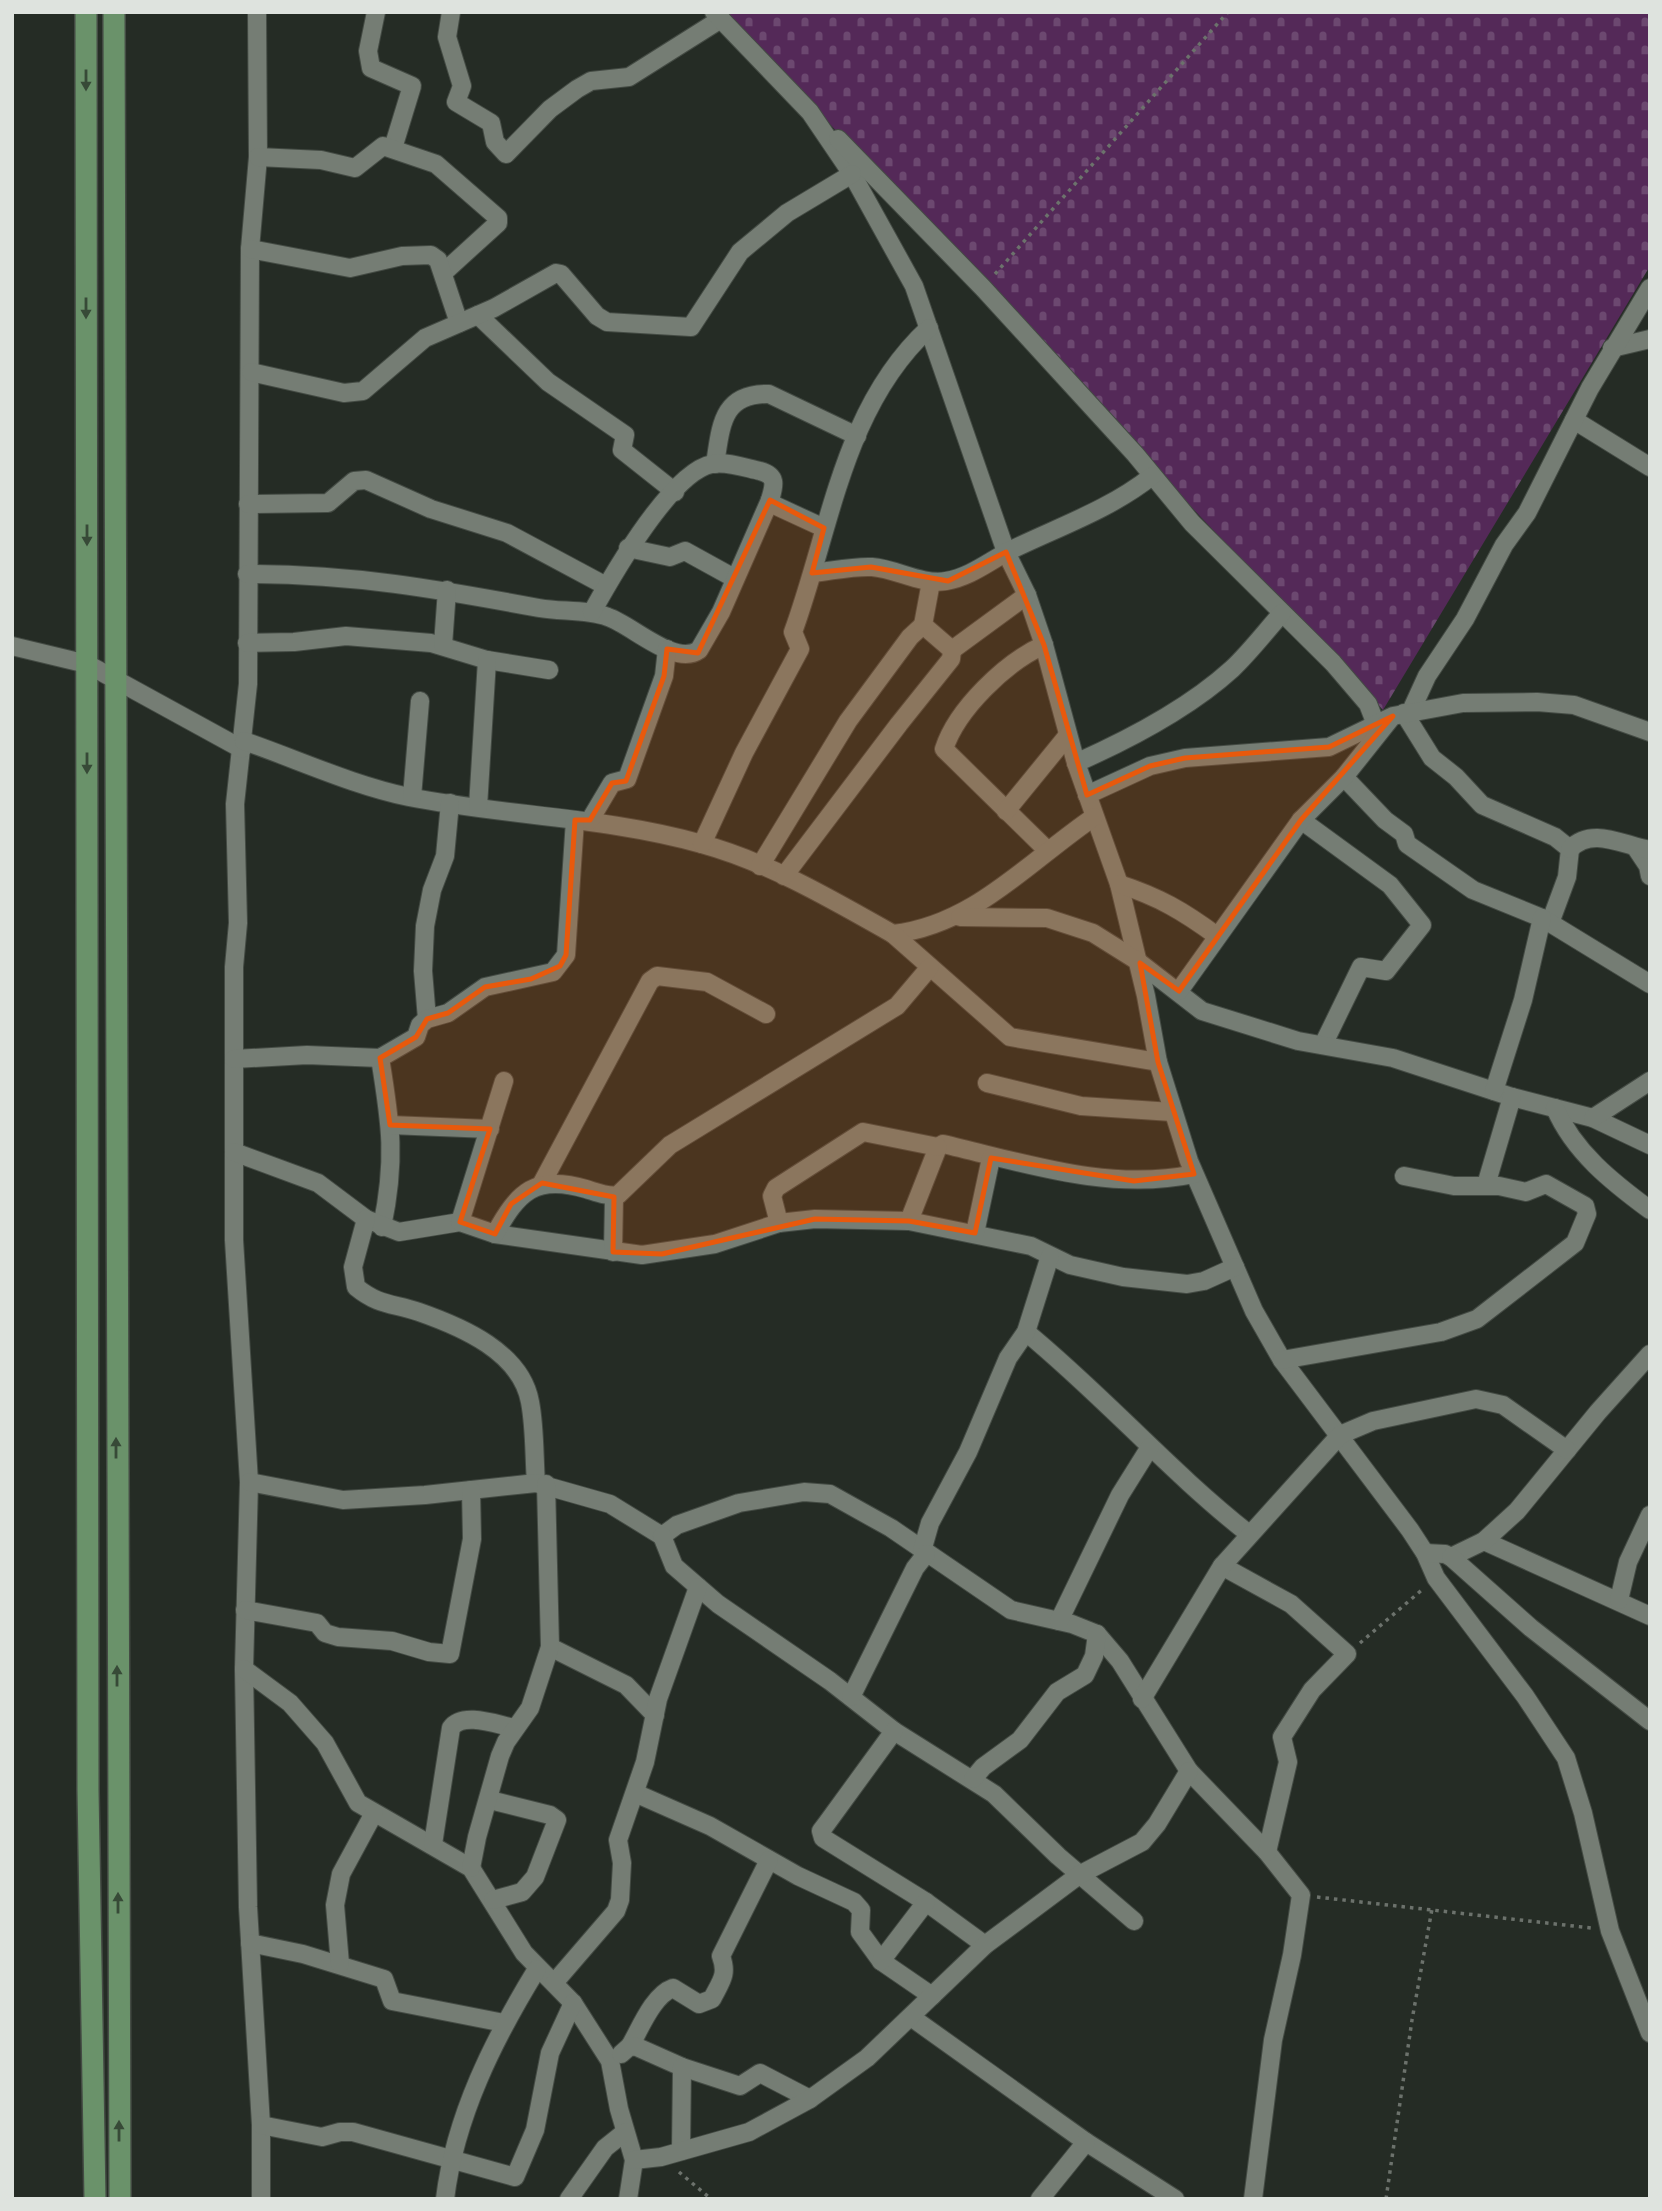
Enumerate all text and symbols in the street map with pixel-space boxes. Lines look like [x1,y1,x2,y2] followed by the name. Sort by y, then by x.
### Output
[80,70,92,92] one-way arrow
[80,297,92,319] one-way arrow
[81,525,93,547] one-way arrow
[81,752,93,774] one-way arrow
[110,1437,122,1459] one-way arrow
[111,1664,123,1686] one-way arrow
[112,1892,124,1914] one-way arrow
[113,2119,125,2141] one-way arrow

